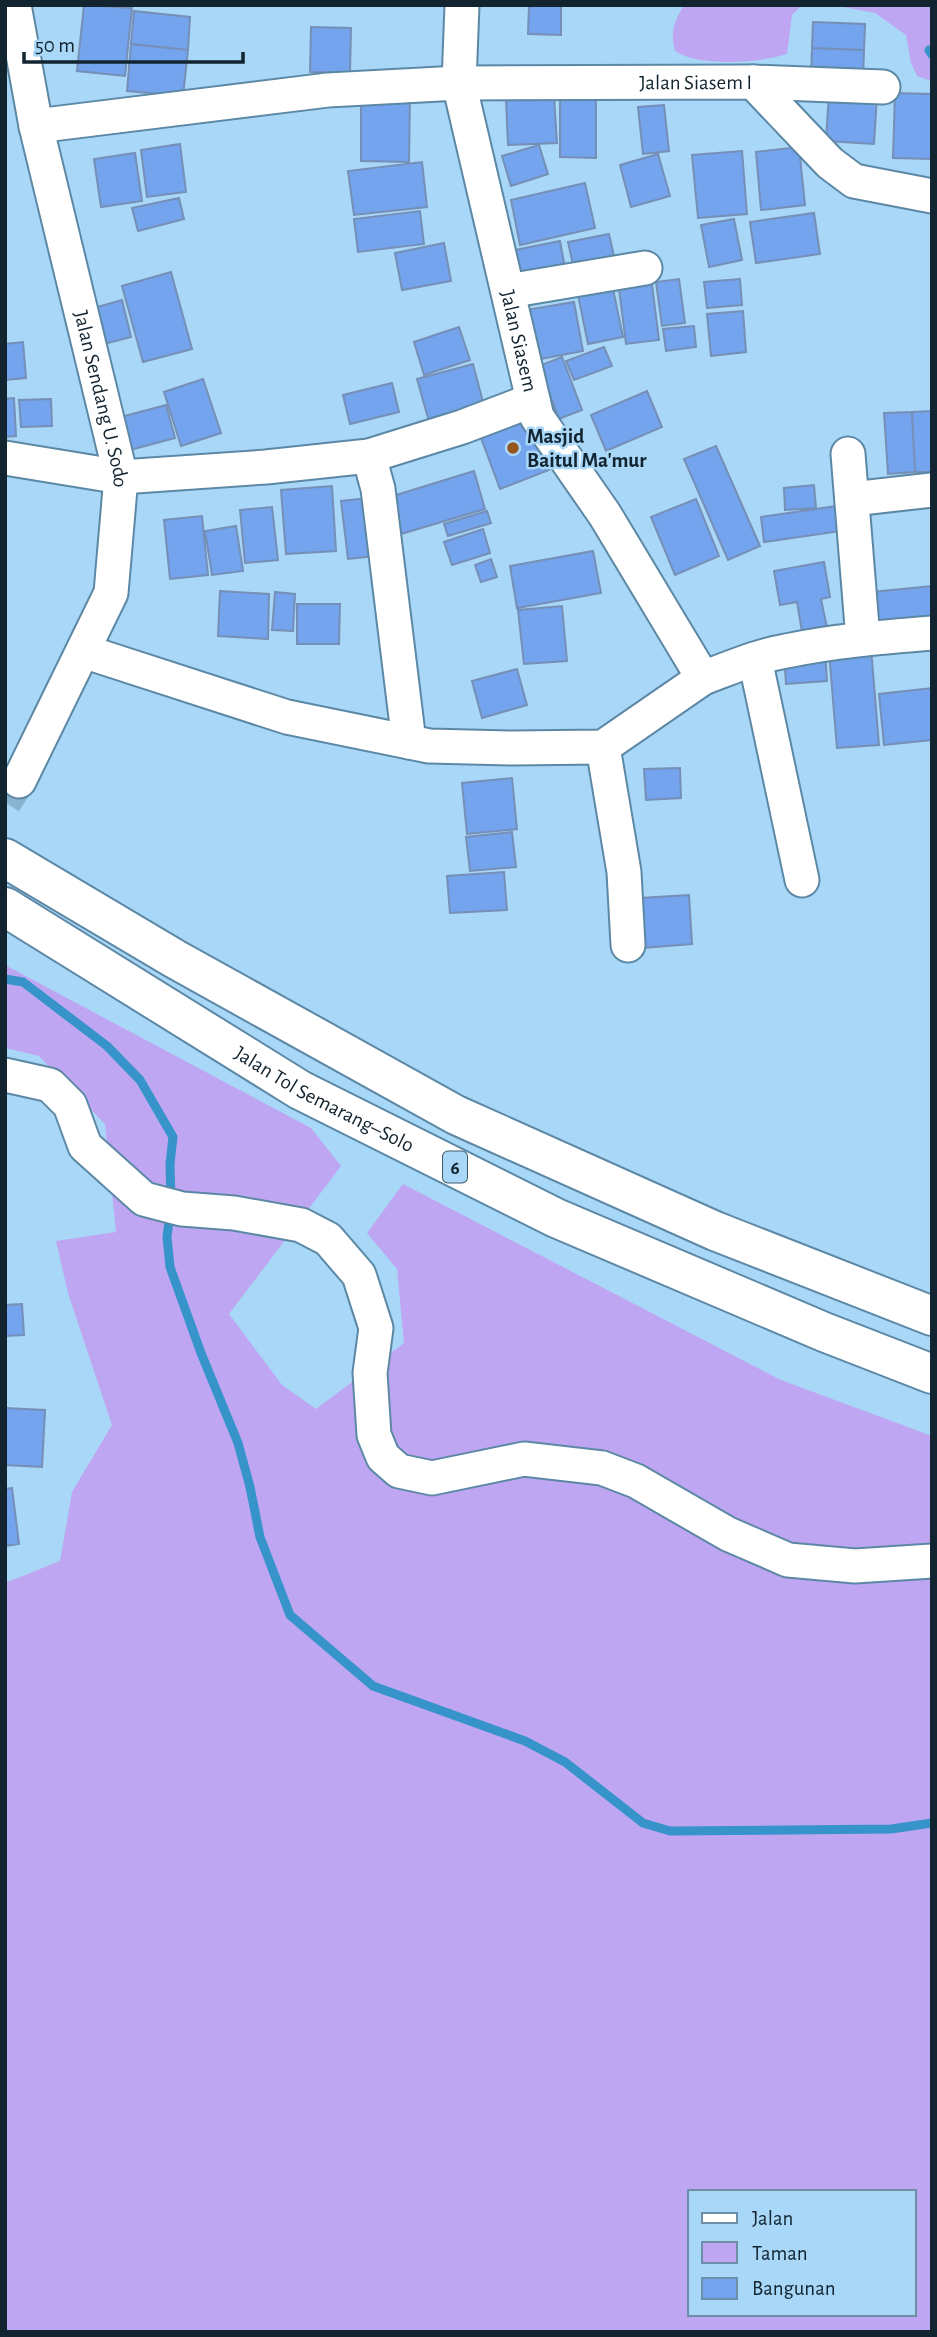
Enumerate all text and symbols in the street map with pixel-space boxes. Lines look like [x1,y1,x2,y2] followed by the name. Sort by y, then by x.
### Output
[24,21,243,65] scale bar
[35,35,75,56] text: 50 m
[639,72,752,93] street label: Jalan Siasem I
[497,288,541,394] street label: Jalan Siasem
[70,309,131,488] street label: Jalan Sendang U. Sodo
[527,426,647,471] place label: Masjid Baitul Ma'mur
[505,440,521,456] marker: Masjid Baitul Ma'mur
[231,1042,417,1156] street label: Jalan Tol Semarang–Solo
[443,1152,467,1182] road number: 6
[688,2190,916,2316] legend
[752,2208,793,2229] text: Jalan
[752,2243,808,2264] text: Taman
[752,2278,836,2299] text: Bangunan

